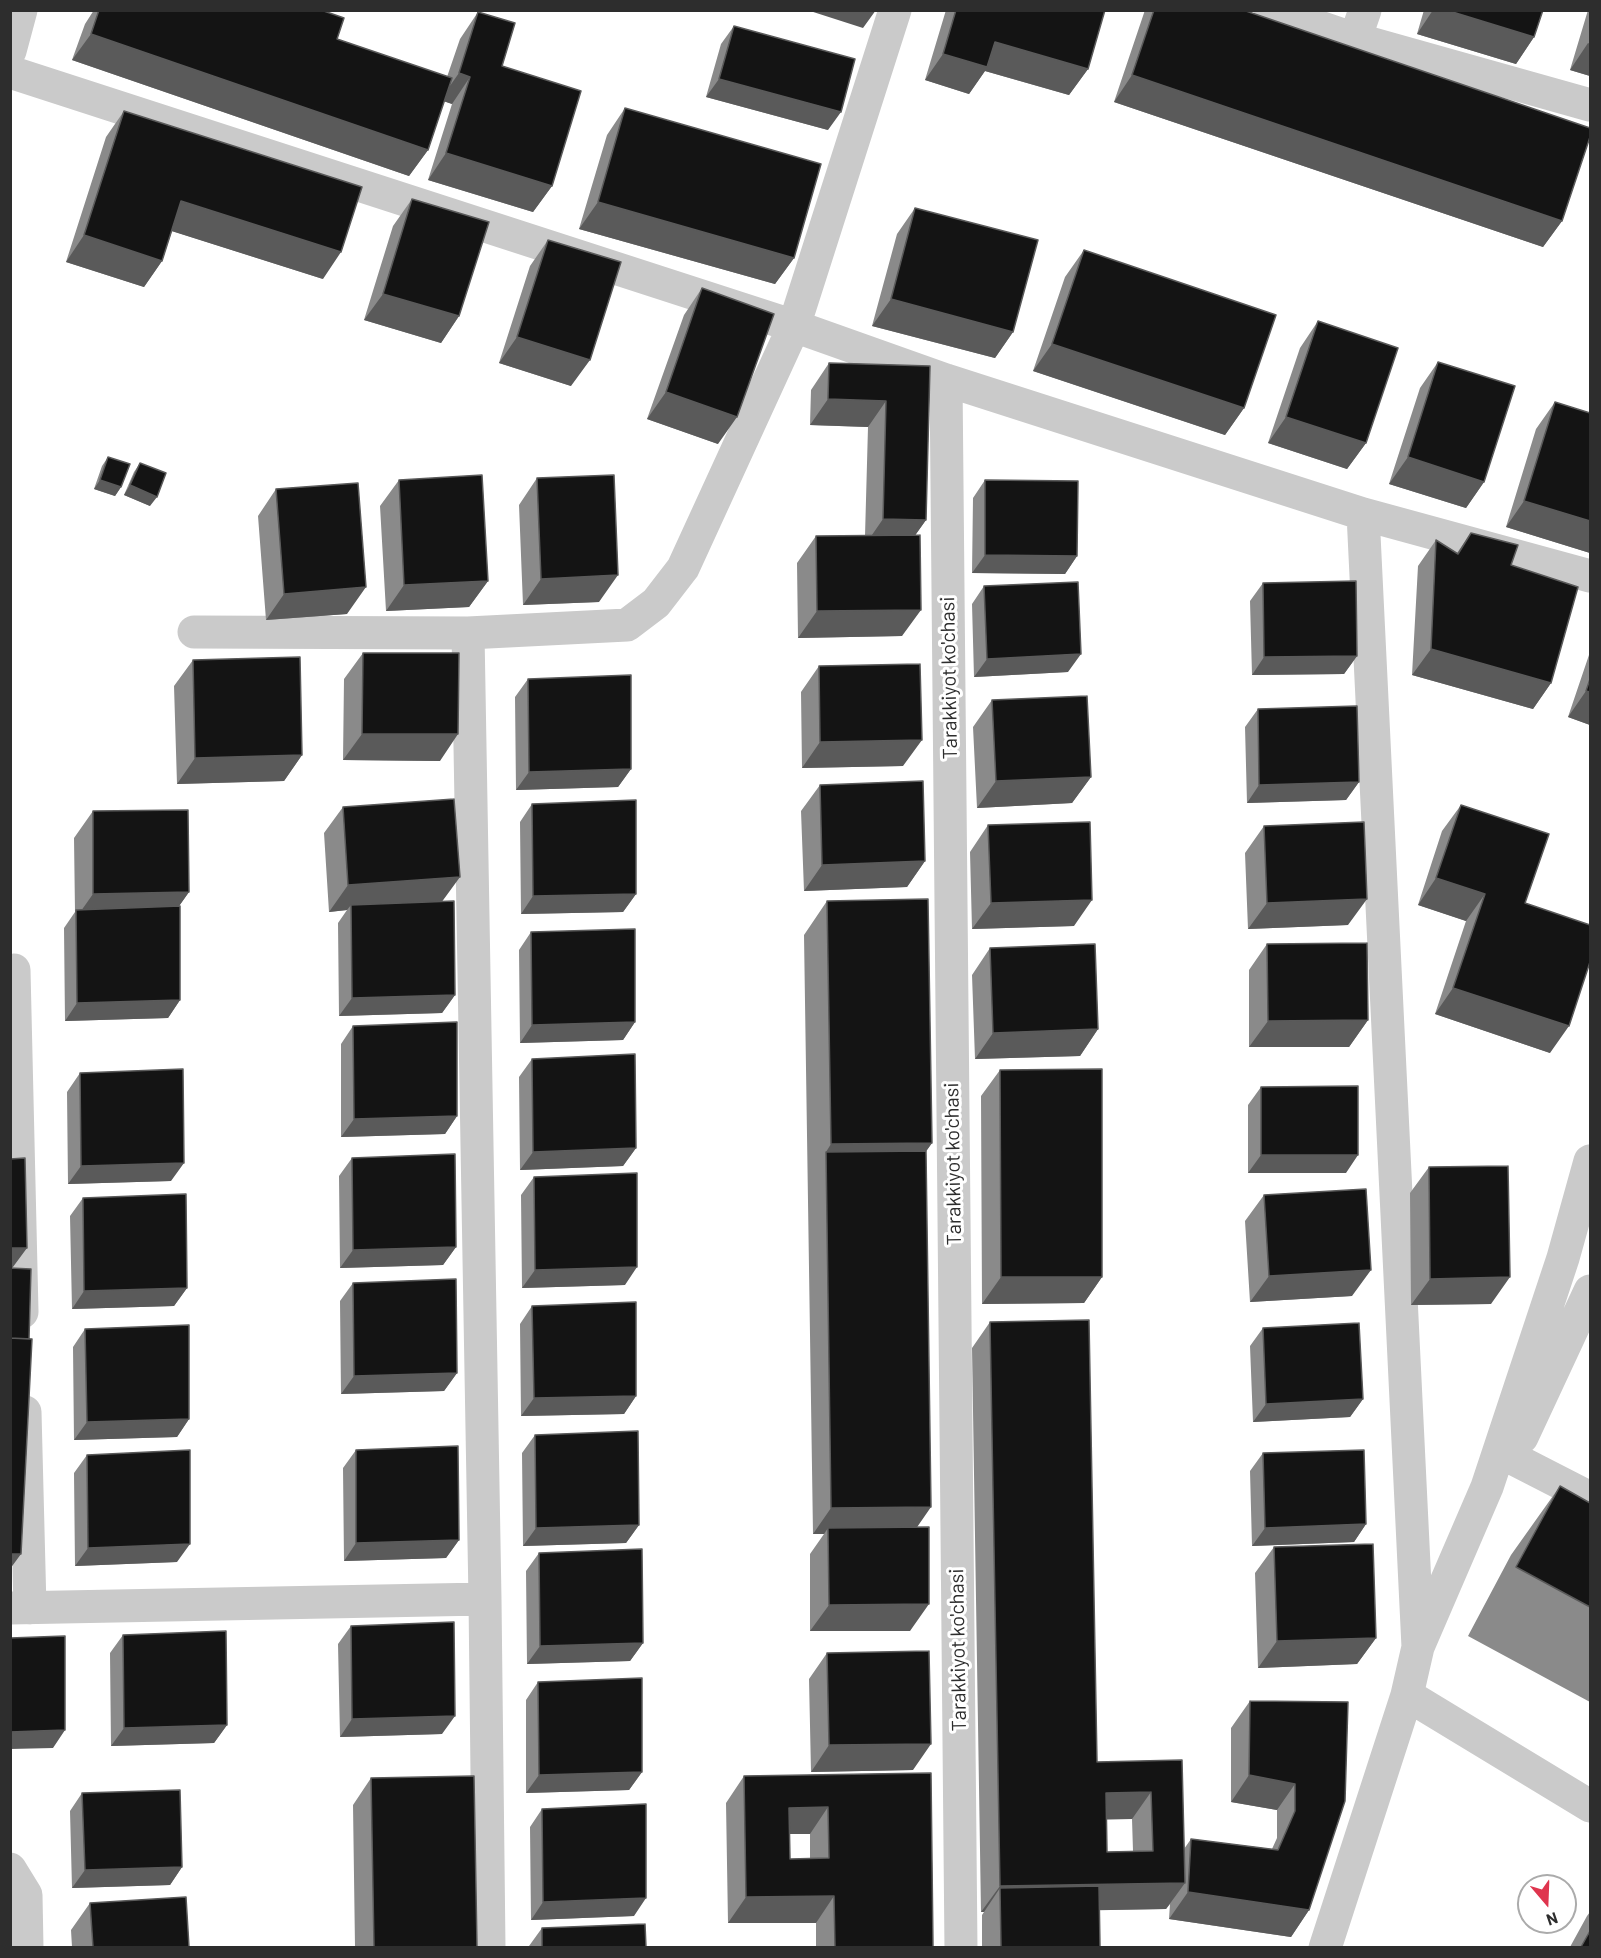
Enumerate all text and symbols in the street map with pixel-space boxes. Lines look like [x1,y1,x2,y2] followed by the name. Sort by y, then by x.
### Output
[936,596,962,760] street label: Tarakkiyot ko'chasi
[940,1082,966,1246] street label: Tarakkiyot ko'chasi
[945,1568,971,1732] street label: Tarakkiyot ko'chasi
[1517,1874,1577,1934] north arrow
[1544,1909,1561,1930] text: N

